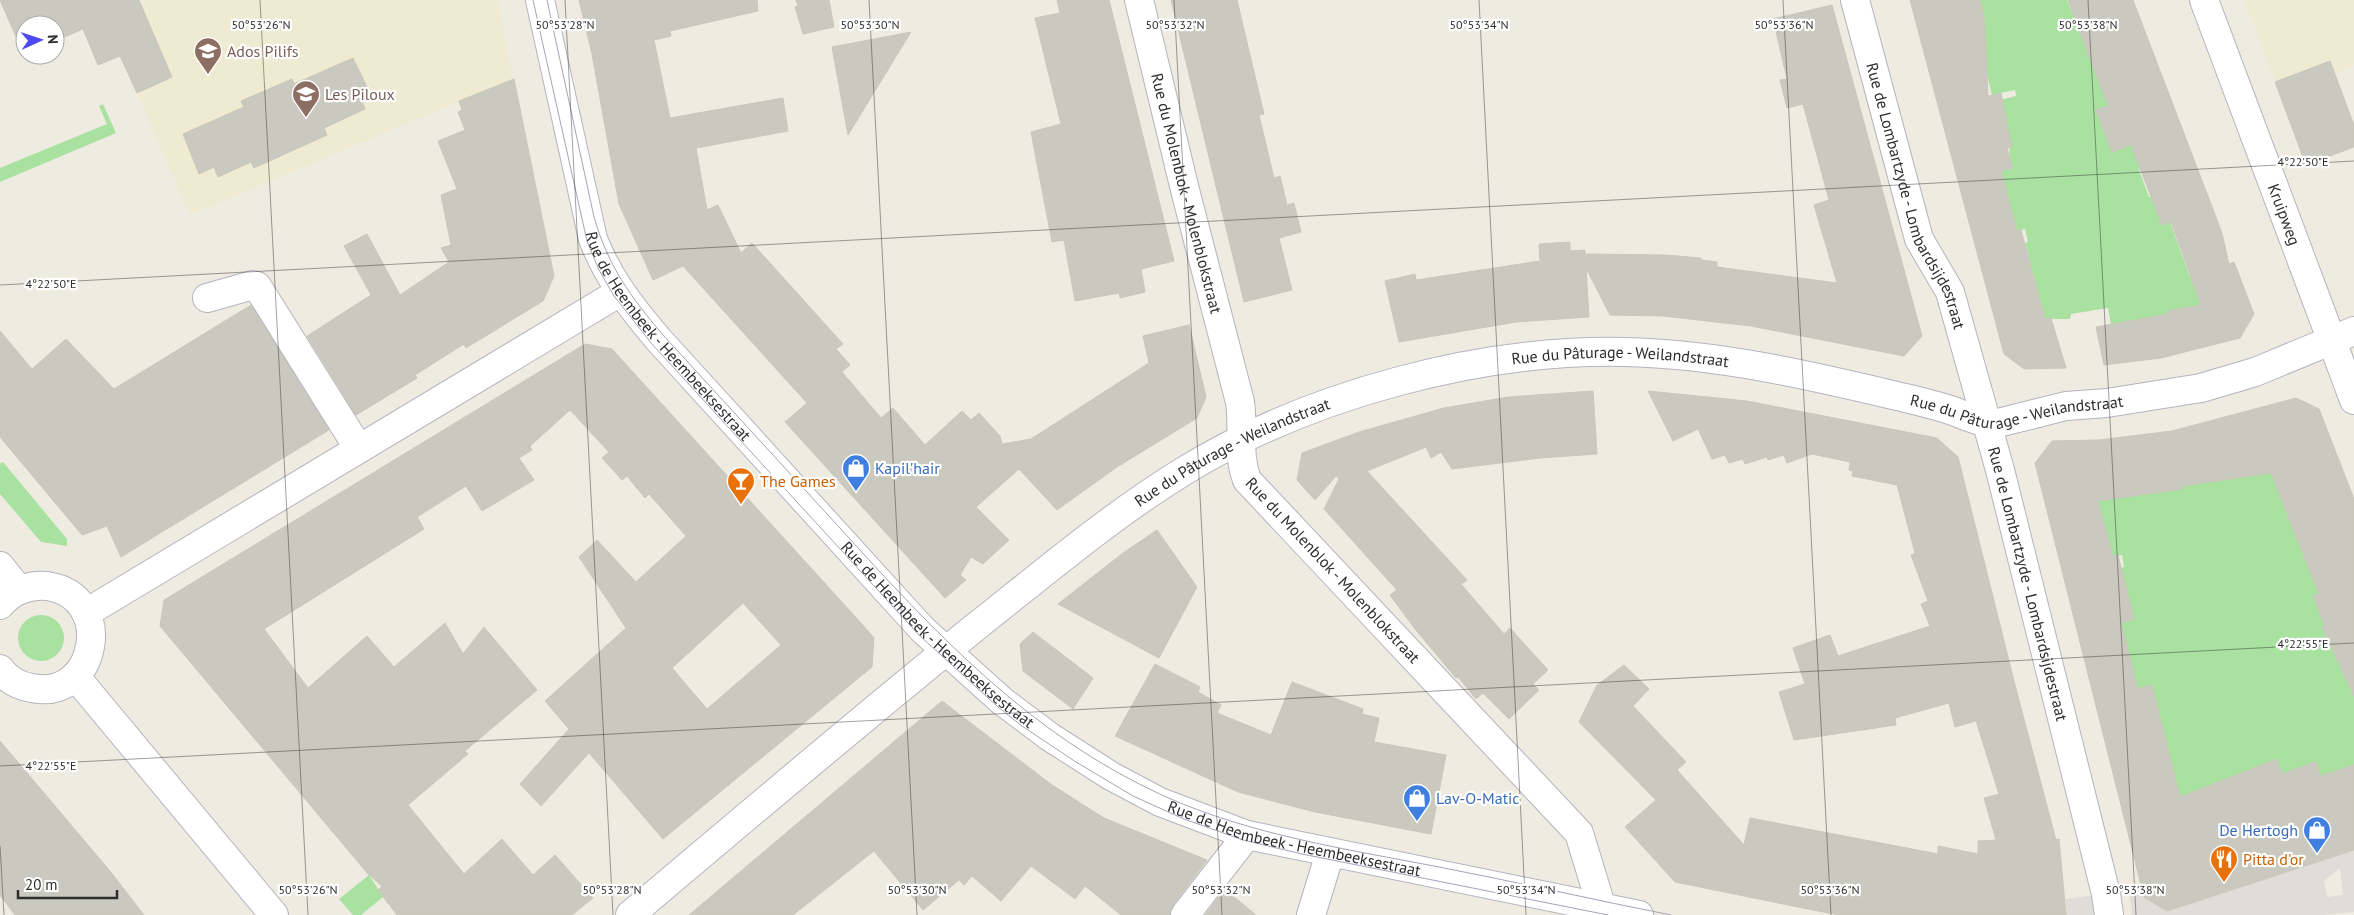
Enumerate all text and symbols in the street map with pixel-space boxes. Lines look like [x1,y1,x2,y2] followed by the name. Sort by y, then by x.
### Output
[15,15,65,65] north arrow
[231,17,291,32] text: 50°53'26"N
[535,17,595,32] text: 50°53'28"N
[840,17,900,32] text: 50°53'30"N
[1145,17,1205,32] text: 50°53'32"N
[1449,17,1509,32] text: 50°53'34"N
[1754,17,1814,32] text: 50°53'36"N
[2058,17,2118,32] text: 50°53'38"N
[44,34,62,44] text: N
[193,36,223,75] school or university icon: Ados Pilifs
[227,41,299,61] place label: Ados Pilifs
[1862,60,1970,332] street label: Rue de Lombartzyde - Lombardsijdestraat
[1147,71,1227,316] street label: Rue du Molenblok - Molenblokstraat
[291,79,321,118] school or university icon: Les Piloux
[325,84,395,104] place label: Les Piloux
[2278,154,2328,169] text: 4°22'50"E
[2264,181,2305,248] street label: Kruipweg
[582,230,756,445] street label: Rue de Heembeek - Heembeeksestraat
[26,276,76,291] text: 4°22'50"E
[1510,342,1731,371] street label: Rue du Pâturage - Weilandstraat
[1908,390,2125,433] street label: Rue du Pâturage - Weilandstraat
[1130,393,1333,511] street label: Rue du Pâturage - Weilandstraat
[1984,445,2072,723] street label: Rue de Lombartzyde - Lombardsijdestraat
[841,453,871,492] shop icon: Kapil'hair
[875,458,940,478] place label: Kapil'hair
[726,466,756,505] bar icon: The Games
[760,471,836,491] place label: The Games
[1242,473,1425,667] street label: Rue du Molenblok - Molenblokstraat
[837,537,1039,732] street label: Rue de Heembeek - Heembeeksestraat
[2278,636,2328,651] text: 4°22'55"E
[26,758,76,773] text: 4°22'55"E
[1402,783,1432,822] shop icon: Lav-O-Matic
[1436,788,1520,808] place label: Lav-O-Matic
[1165,796,1423,880] street label: Rue de Heembeek - Heembeeksestraat
[2302,815,2332,854] shop icon: De Hertogh
[2219,820,2298,840] place label: De Hertogh
[2209,844,2239,883] restaurant icon: Pitta d'or
[2243,849,2304,869] place label: Pitta d'or
[18,868,116,900] scale bar
[25,875,58,894] text: 20 m
[278,882,338,897] text: 50°53'26"N
[582,882,642,897] text: 50°53'28"N
[887,882,947,897] text: 50°53'30"N
[1191,882,1251,897] text: 50°53'32"N
[1496,882,1556,897] text: 50°53'34"N
[1800,882,1860,897] text: 50°53'36"N
[2105,882,2165,897] text: 50°53'38"N

